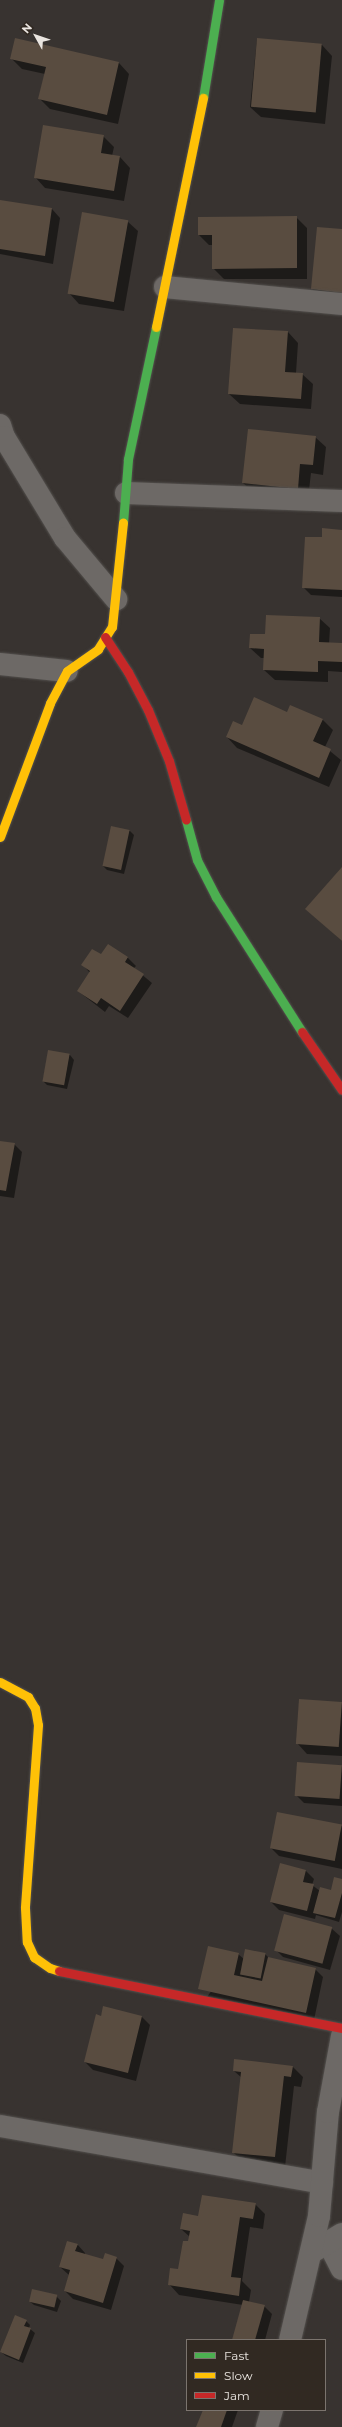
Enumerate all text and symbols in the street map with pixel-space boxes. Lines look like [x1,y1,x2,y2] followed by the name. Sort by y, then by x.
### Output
[16,16,56,56] north arrow
[19,20,35,36] text: N
[186,2339,326,2411] legend
[224,2348,249,2363] text: Fast
[224,2368,253,2383] text: Slow
[224,2388,250,2403] text: Jam

